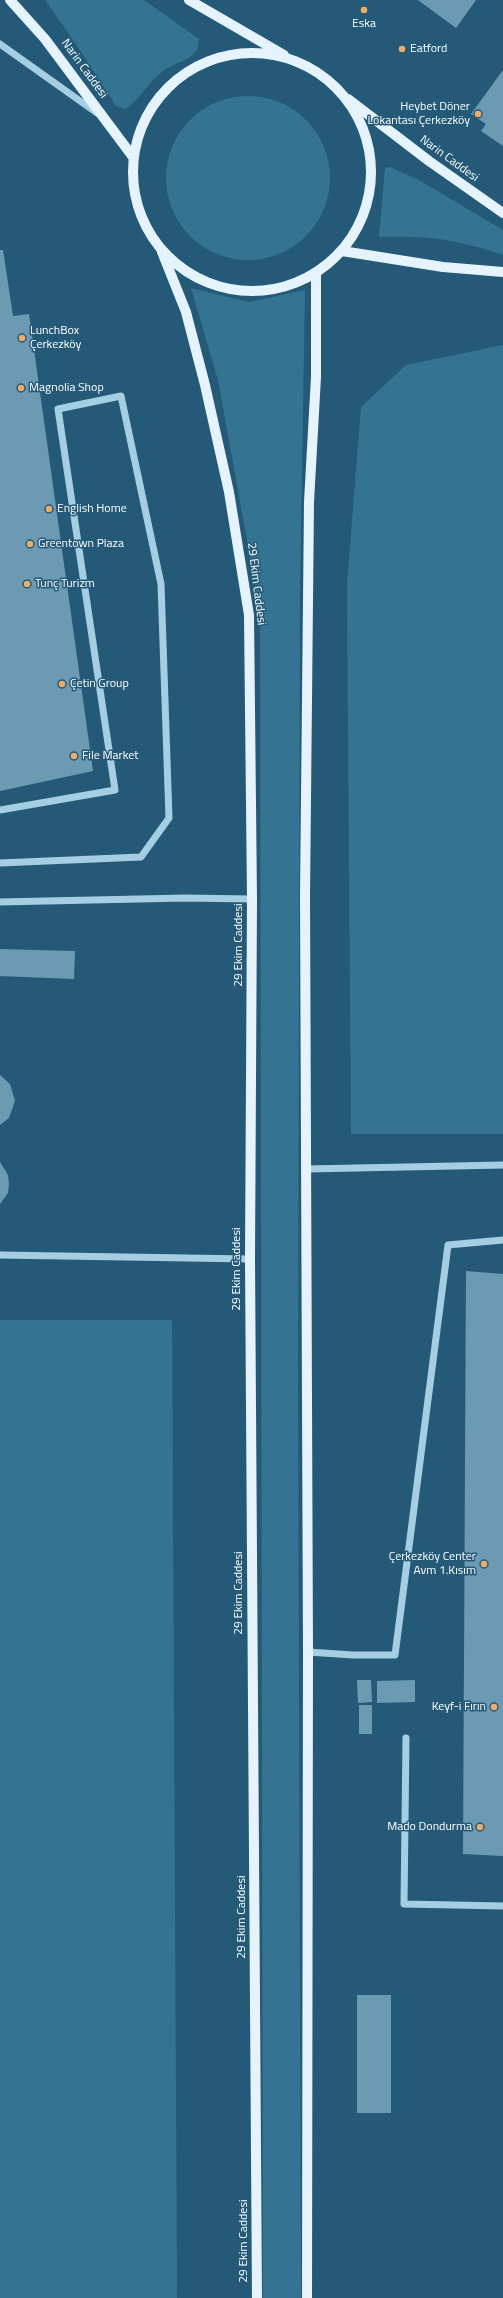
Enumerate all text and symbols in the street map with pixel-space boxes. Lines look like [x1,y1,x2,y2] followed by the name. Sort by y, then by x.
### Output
[359,5,369,15] marker: Eska
[352,17,376,31] place label: Eska
[58,37,110,101] street label: Narin Caddesi
[410,42,447,56] place label: Eatford
[397,44,407,54] marker: Eatford
[367,100,470,128] place label: Heybet Döner Lokantası Çerkezköy
[473,109,483,119] marker: Heybet Döner Lokantası Çerkezköy
[417,133,481,185] street label: Narin Caddesi
[30,324,81,352] place label: LunchBox Çerkezköy
[17,333,27,343] marker: LunchBox Çerkezköy
[29,381,104,395] place label: Magnolia Shop
[16,383,26,393] marker: Magnolia Shop
[57,502,127,516] place label: English Home
[44,504,54,514] marker: English Home
[38,537,124,551] place label: Greentown Plaza
[25,539,35,549] marker: Greentown Plaza
[244,542,268,626] street label: 29 Ekim Caddesi
[35,577,95,591] place label: Tunç Turizm
[22,579,32,589] marker: Tunç Turizm
[70,677,129,691] place label: Çetin Group
[57,679,67,689] marker: Çetin Group
[82,749,138,763] place label: File Market
[69,751,79,761] marker: File Market
[232,903,246,987] street label: 29 Ekim Caddesi
[230,1227,244,1311] street label: 29 Ekim Caddesi
[389,1550,476,1578] place label: Çerkezköy Center Avm 1.Kısım
[232,1551,246,1635] street label: 29 Ekim Caddesi
[479,1559,489,1569] marker: Çerkezköy Center Avm 1.Kısım
[432,1700,486,1714] place label: Keyf-i Fırın
[489,1702,499,1712] marker: Keyf-i Fırın
[387,1820,472,1834] place label: Mado Dondurma
[475,1822,485,1832] marker: Mado Dondurma
[235,1875,249,1959] street label: 29 Ekim Caddesi
[237,2199,251,2283] street label: 29 Ekim Caddesi

